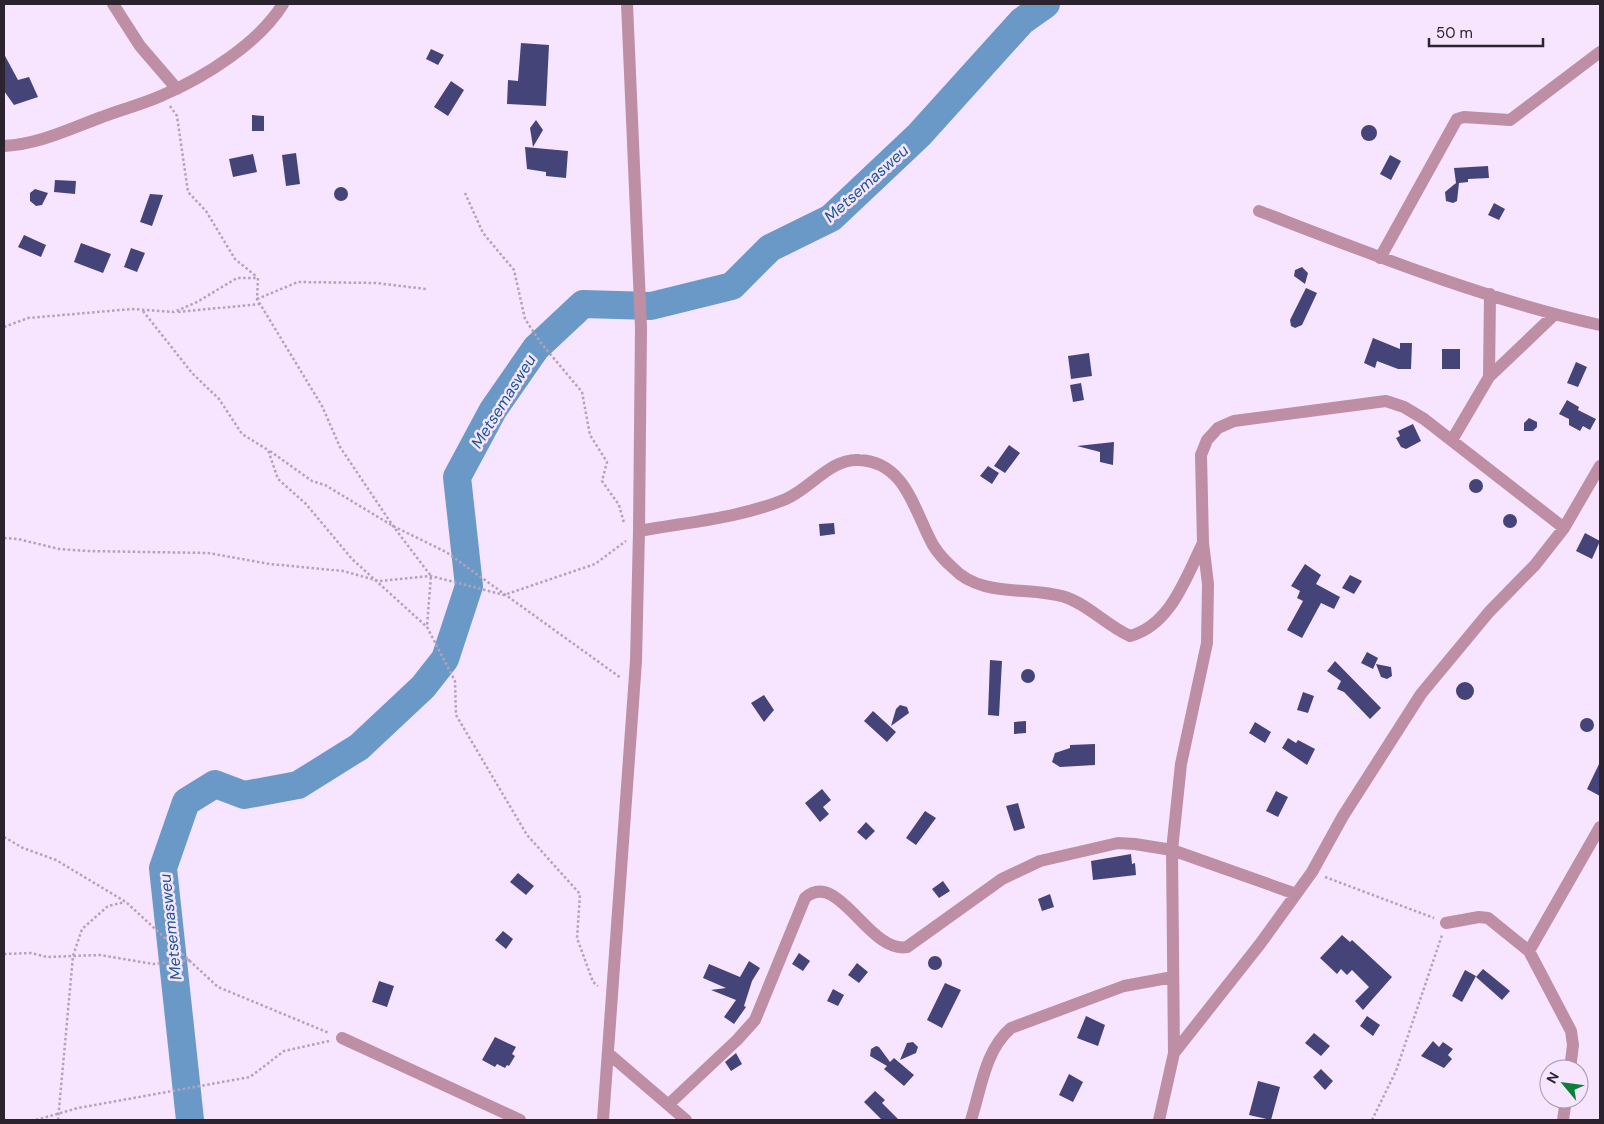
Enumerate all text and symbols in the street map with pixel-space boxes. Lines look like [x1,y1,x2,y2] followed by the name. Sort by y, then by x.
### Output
[1429,15,1543,47] scale bar
[1436,23,1473,43] text: 50 m
[820,140,913,227] water label: Metsemasweu
[466,350,541,452] water label: Metsemasweu
[154,873,187,981] water label: Metsemasweu
[1539,1059,1589,1109] north arrow
[1542,1069,1563,1087] text: N

